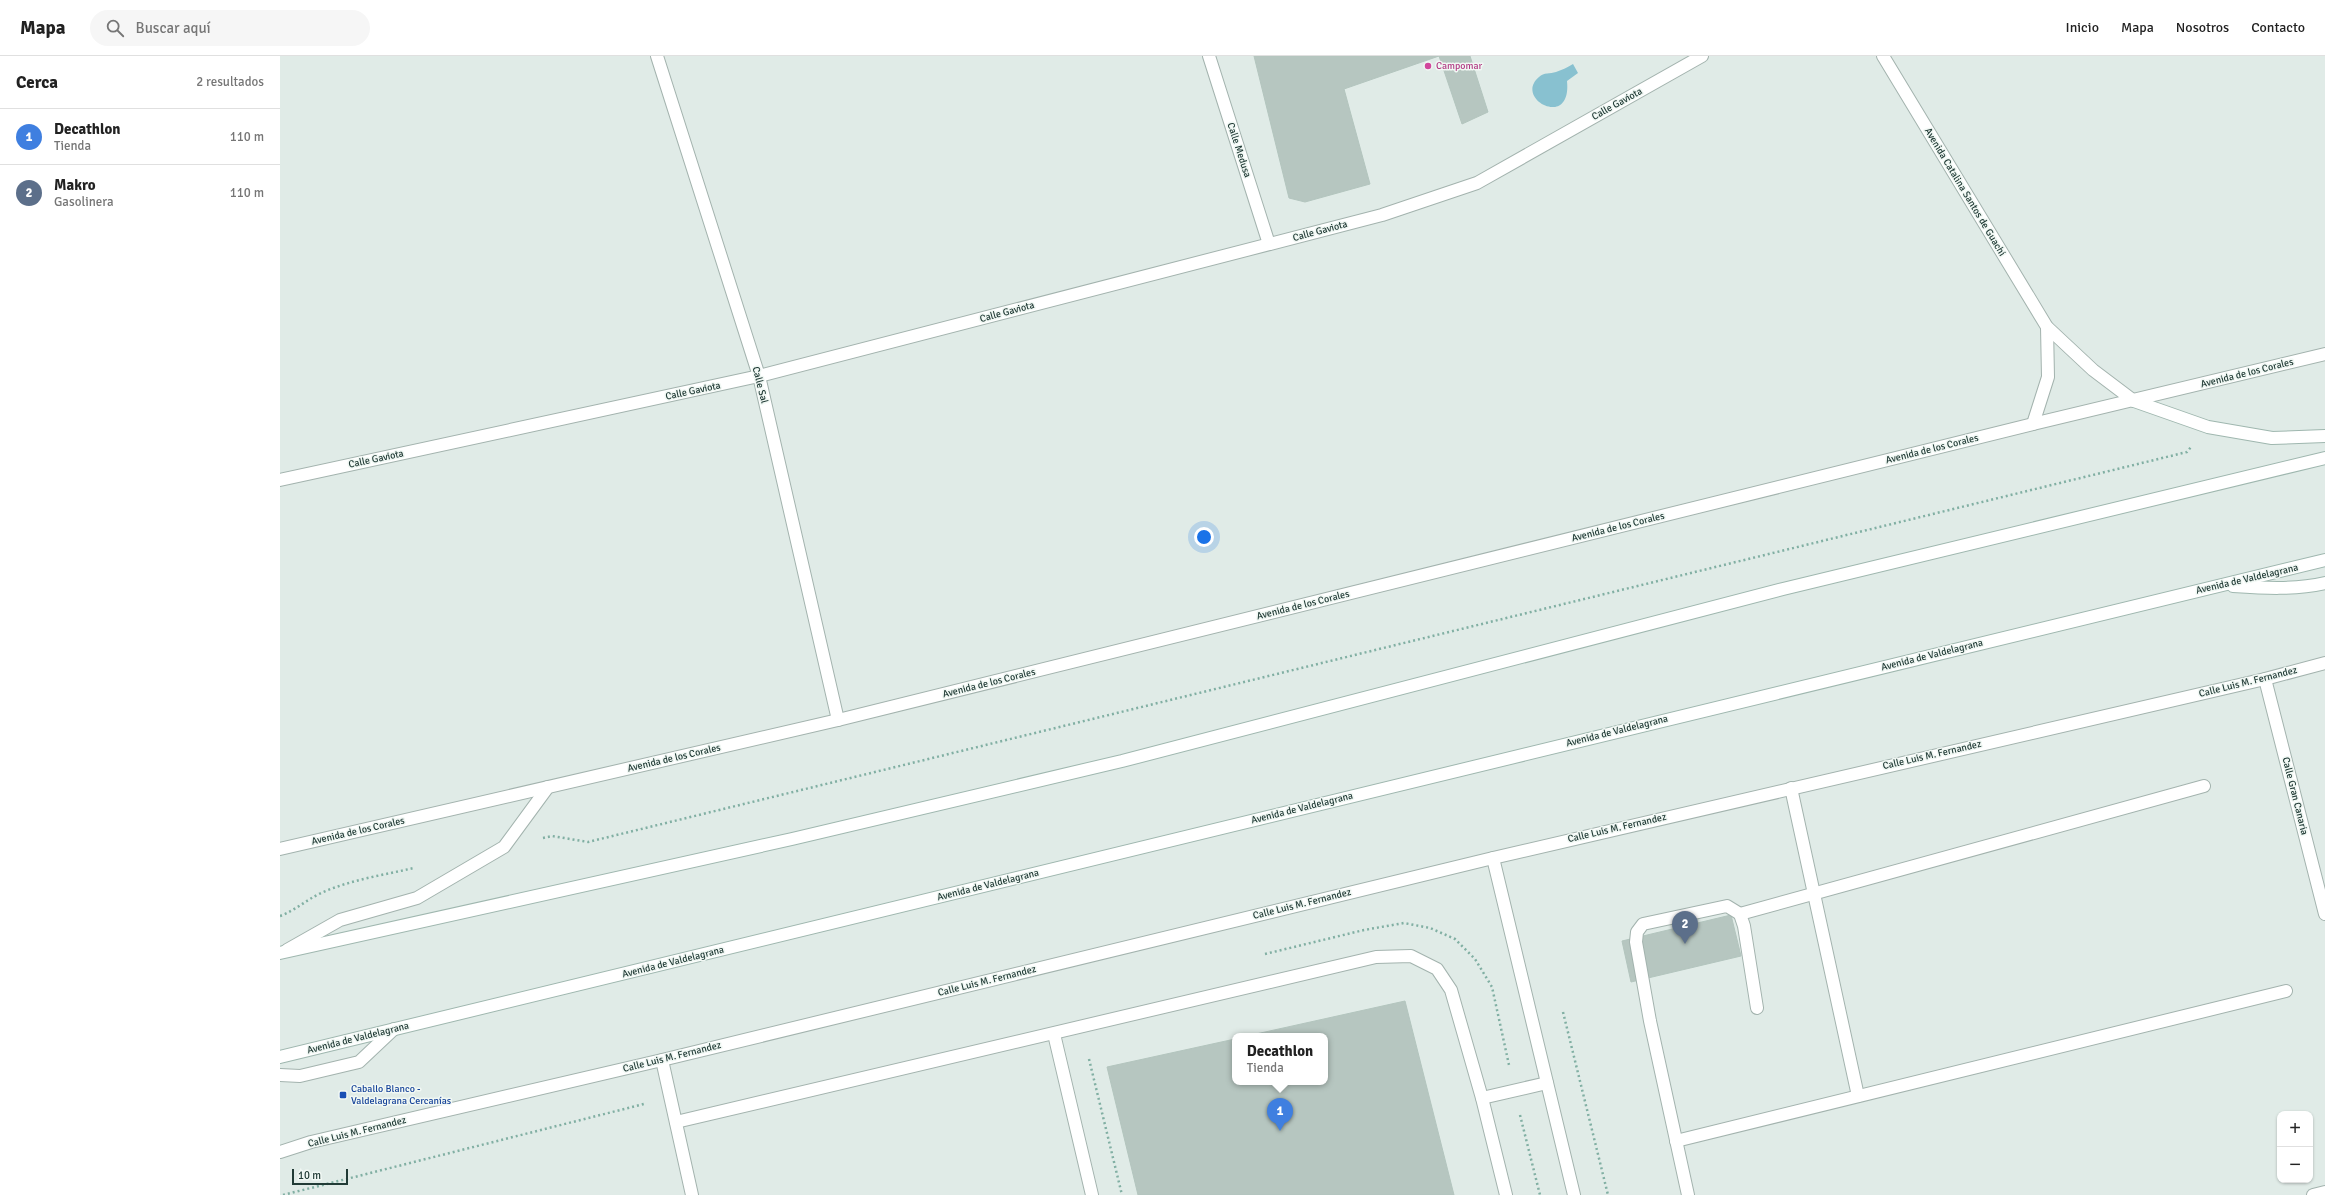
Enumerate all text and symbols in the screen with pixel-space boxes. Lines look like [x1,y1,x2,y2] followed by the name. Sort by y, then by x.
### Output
[90,10,370,46] search box
[20,16,66,40] text: Mapa
[104,17,126,39] icon: search
[136,19,211,37] text: Buscar aquí
[2066,19,2099,36] text: Inicio
[2121,19,2154,36] text: Mapa
[2176,19,2229,36] text: Nosotros
[2251,19,2305,36] text: Contacto
[1436,60,1483,72] place label: Campomar
[1423,61,1433,71] marker: Campomar
[16,72,58,93] text: Cerca
[196,74,264,90] text: 2 resultados
[1590,85,1644,123] street label: Calle Gaviota
[54,120,121,138] text: Decathlon
[1224,121,1254,179] street label: Calle Medusa
[1922,126,2008,258] street label: Avenida Catalina Santos de Guachi
[25,129,33,145] text: 1
[230,129,264,145] text: 110 m
[54,138,91,154] text: Tienda
[54,176,96,194] text: Makro
[25,185,33,201] text: 2
[230,185,264,201] text: 110 m
[54,194,114,210] text: Gasolinera
[1291,218,1349,244] street label: Calle Gaviota
[978,299,1036,325] street label: Calle Gaviota
[2199,356,2295,390] street label: Avenida de los Corales
[750,365,770,405] street label: Calle Sal
[664,379,722,403] street label: Calle Gaviota
[1884,432,1980,466] street label: Avenida de los Corales
[347,447,405,471] street label: Calle Gaviota
[1570,510,1666,544] street label: Avenida de los Corales
[1194,527,1214,547] your location
[2195,561,2299,597] street label: Avenida de Valdelagrana
[1255,588,1351,622] street label: Avenida de los Corales
[1880,637,1984,673] street label: Avenida de Valdelagrana
[2198,664,2299,700] street label: Calle Luis M. Fernandez
[941,666,1037,700] street label: Avenida de los Corales
[1565,713,1669,749] street label: Avenida de Valdelagrana
[1882,738,1983,772] street label: Calle Luis M. Fernandez
[626,741,722,775] street label: Avenida de los Corales
[2280,756,2310,836] street label: Calle Gran Canaria
[1250,790,1354,826] street label: Avenida de Valdelagrana
[1567,811,1668,845] street label: Calle Luis M. Fernandez
[310,814,406,848] street label: Avenida de los Corales
[936,867,1040,903] street label: Avenida de Valdelagrana
[1252,886,1353,922] street label: Calle Luis M. Fernandez
[1672,911,1698,944] pin: 2
[621,944,725,980] street label: Avenida de Valdelagrana
[937,963,1038,999] street label: Calle Luis M. Fernandez
[306,1020,410,1056] street label: Avenida de Valdelagrana
[1232,1033,1328,1085] popup
[622,1039,723,1075] street label: Calle Luis M. Fernandez
[1247,1042,1313,1060] text: Decathlon
[1247,1060,1284,1076] text: Tienda
[351,1083,452,1107] place label: Caballo Blanco - Valdelagrana Cercanías
[338,1090,348,1100] marker: Caballo Blanco - Valdelagrana Cercanías
[1267,1098,1293,1131] pin: 1
[2277,1111,2313,1183] map controls
[2277,1111,2313,1147] button: +
[307,1114,408,1150] street label: Calle Luis M. Fernandez
[2277,1147,2313,1183] button: −
[292,1167,348,1186] scale bar
[298,1169,321,1182] text: 10 m

